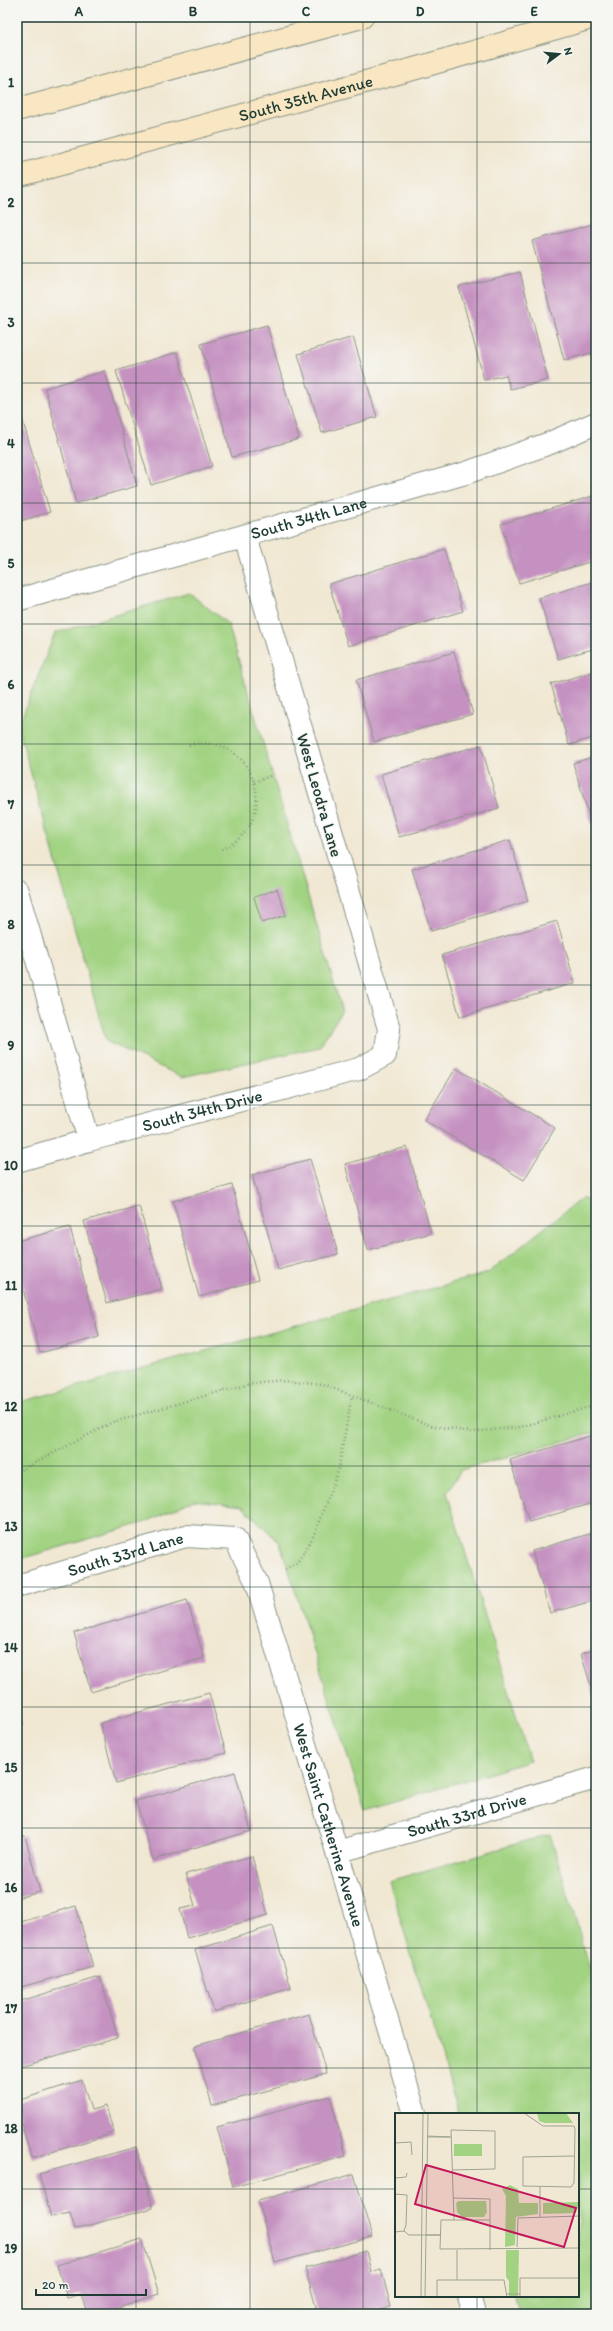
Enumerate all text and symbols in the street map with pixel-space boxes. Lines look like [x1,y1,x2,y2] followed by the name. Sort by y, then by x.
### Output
[74,4,84,19] text: A
[189,4,198,19] text: B
[302,4,311,19] text: C
[416,4,425,19] text: D
[530,4,538,19] text: E
[539,34,579,74] north arrow
[561,46,575,57] text: N
[236,70,375,126] street label: South 35th Avenue
[8,75,14,90] text: 1
[8,195,15,210] text: 2
[7,315,15,330] text: 3
[7,436,15,451] text: 4
[248,492,369,543] street label: South 34th Lane
[8,556,15,571] text: 5
[8,677,15,692] text: 6
[293,731,347,859] street label: West Leodra Lane
[7,797,15,812] text: 7
[7,917,15,932] text: 8
[8,1038,15,1053] text: 9
[140,1085,264,1136] street label: South 34th Drive
[4,1158,18,1173] text: 10
[5,1278,17,1293] text: 11
[5,1399,18,1414] text: 12
[4,1519,18,1534] text: 13
[65,1527,186,1580] street label: South 33rd Lane
[4,1640,18,1655] text: 14
[289,1721,369,1929] street label: West Saint Catherine Avenue
[5,1760,18,1775] text: 15
[405,1788,529,1841] street label: South 33rd Drive
[5,1880,18,1895] text: 16
[5,2001,18,2016] text: 17
[395,2113,579,2297] inset map
[4,2121,18,2136] text: 18
[5,2241,18,2256] text: 19
[36,2271,146,2297] scale bar
[42,2278,69,2292] text: 20 m

